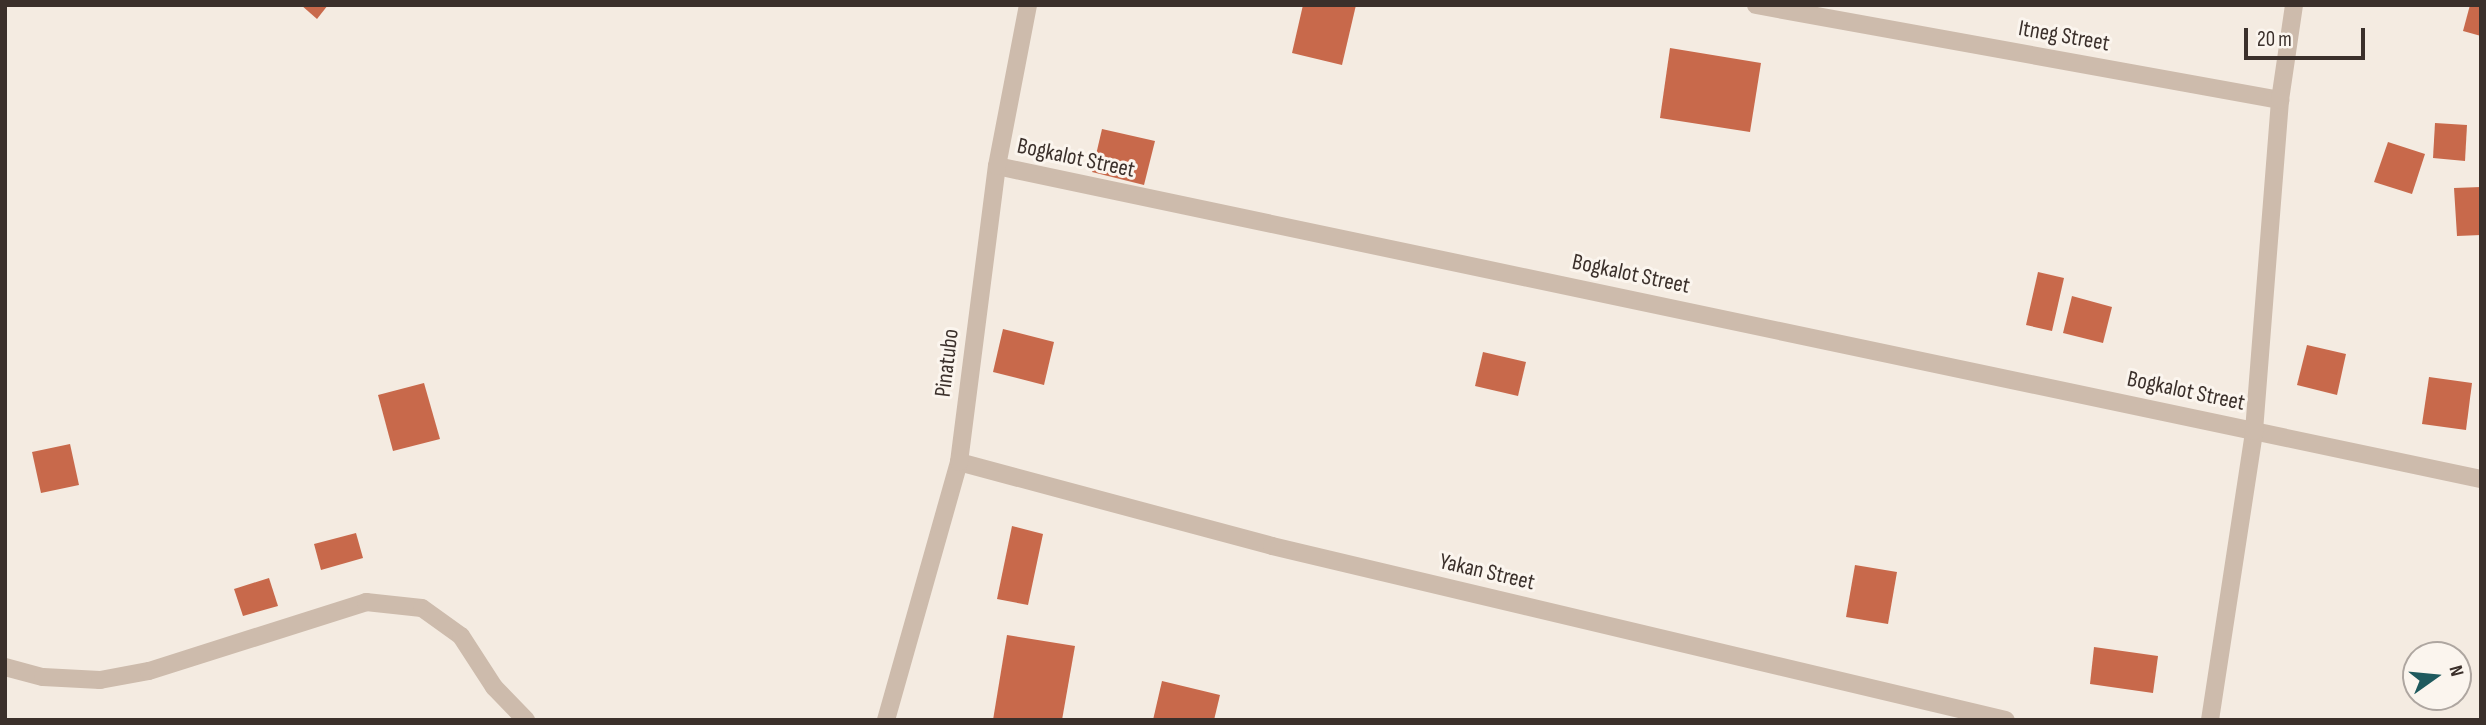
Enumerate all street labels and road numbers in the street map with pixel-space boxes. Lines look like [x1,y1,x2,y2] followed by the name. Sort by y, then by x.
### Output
[2016,14,2112,58] street label: Itneg Street
[1015,132,1137,184] street label: Bogkalot Street
[1570,248,1692,300] street label: Bogkalot Street
[929,327,965,399] street label: Pinatubo
[2125,365,2247,417] street label: Bogkalot Street
[1437,548,1537,596] street label: Yakan Street

